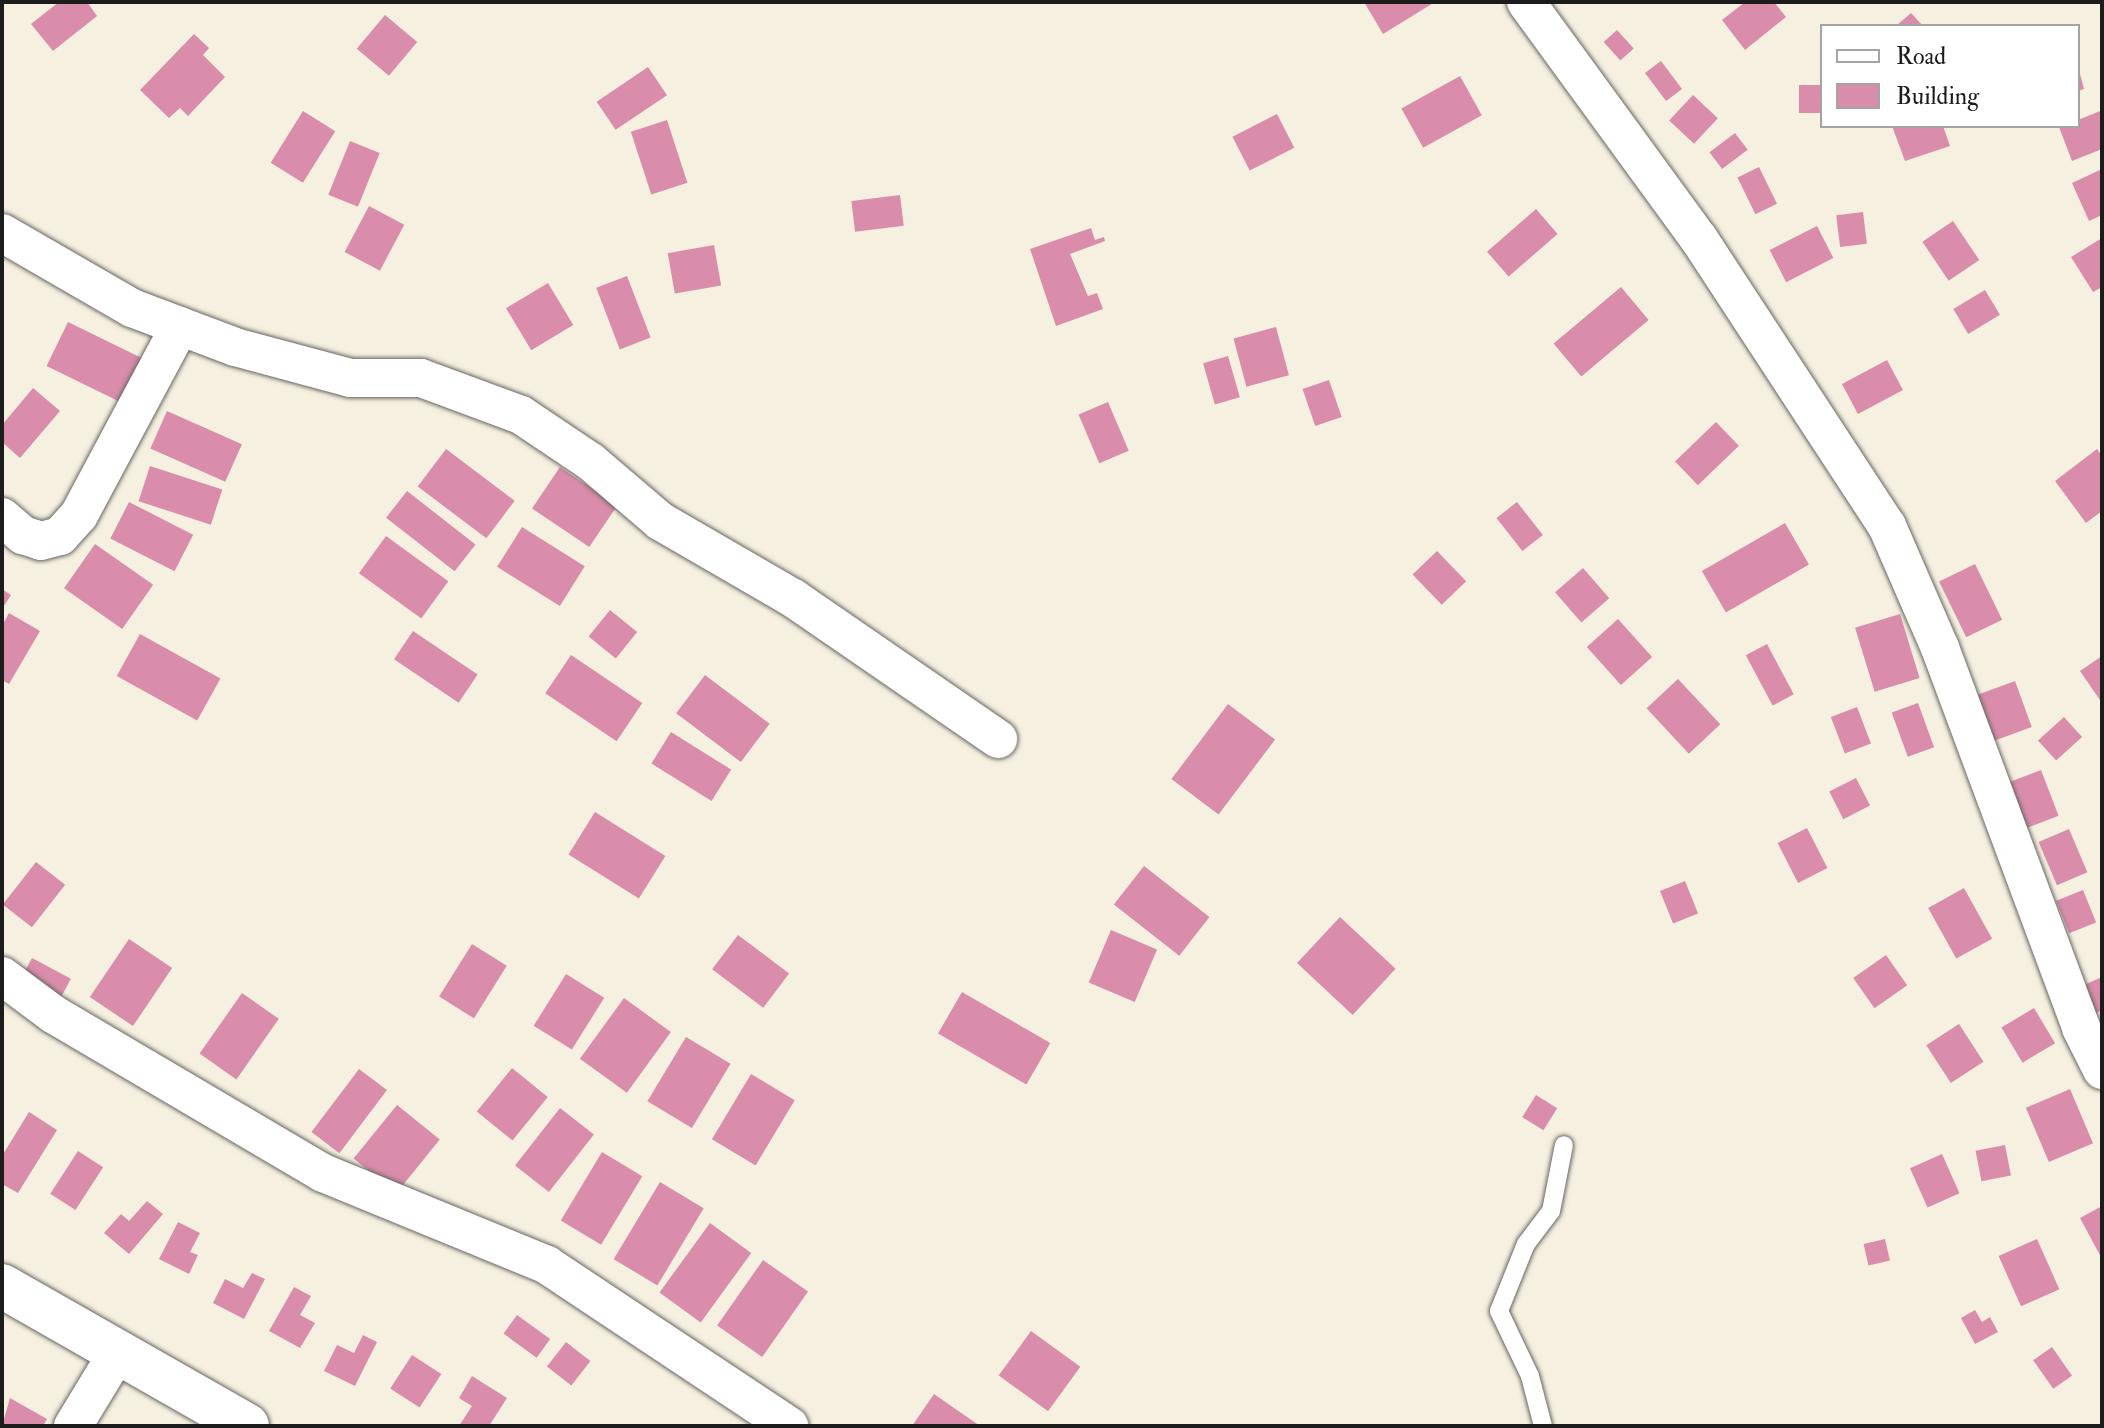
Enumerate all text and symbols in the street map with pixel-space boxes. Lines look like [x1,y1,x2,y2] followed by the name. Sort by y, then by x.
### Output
[1820,24,2080,128] legend
[1896,41,1946,72] text: Road
[1896,81,1979,112] text: Building

